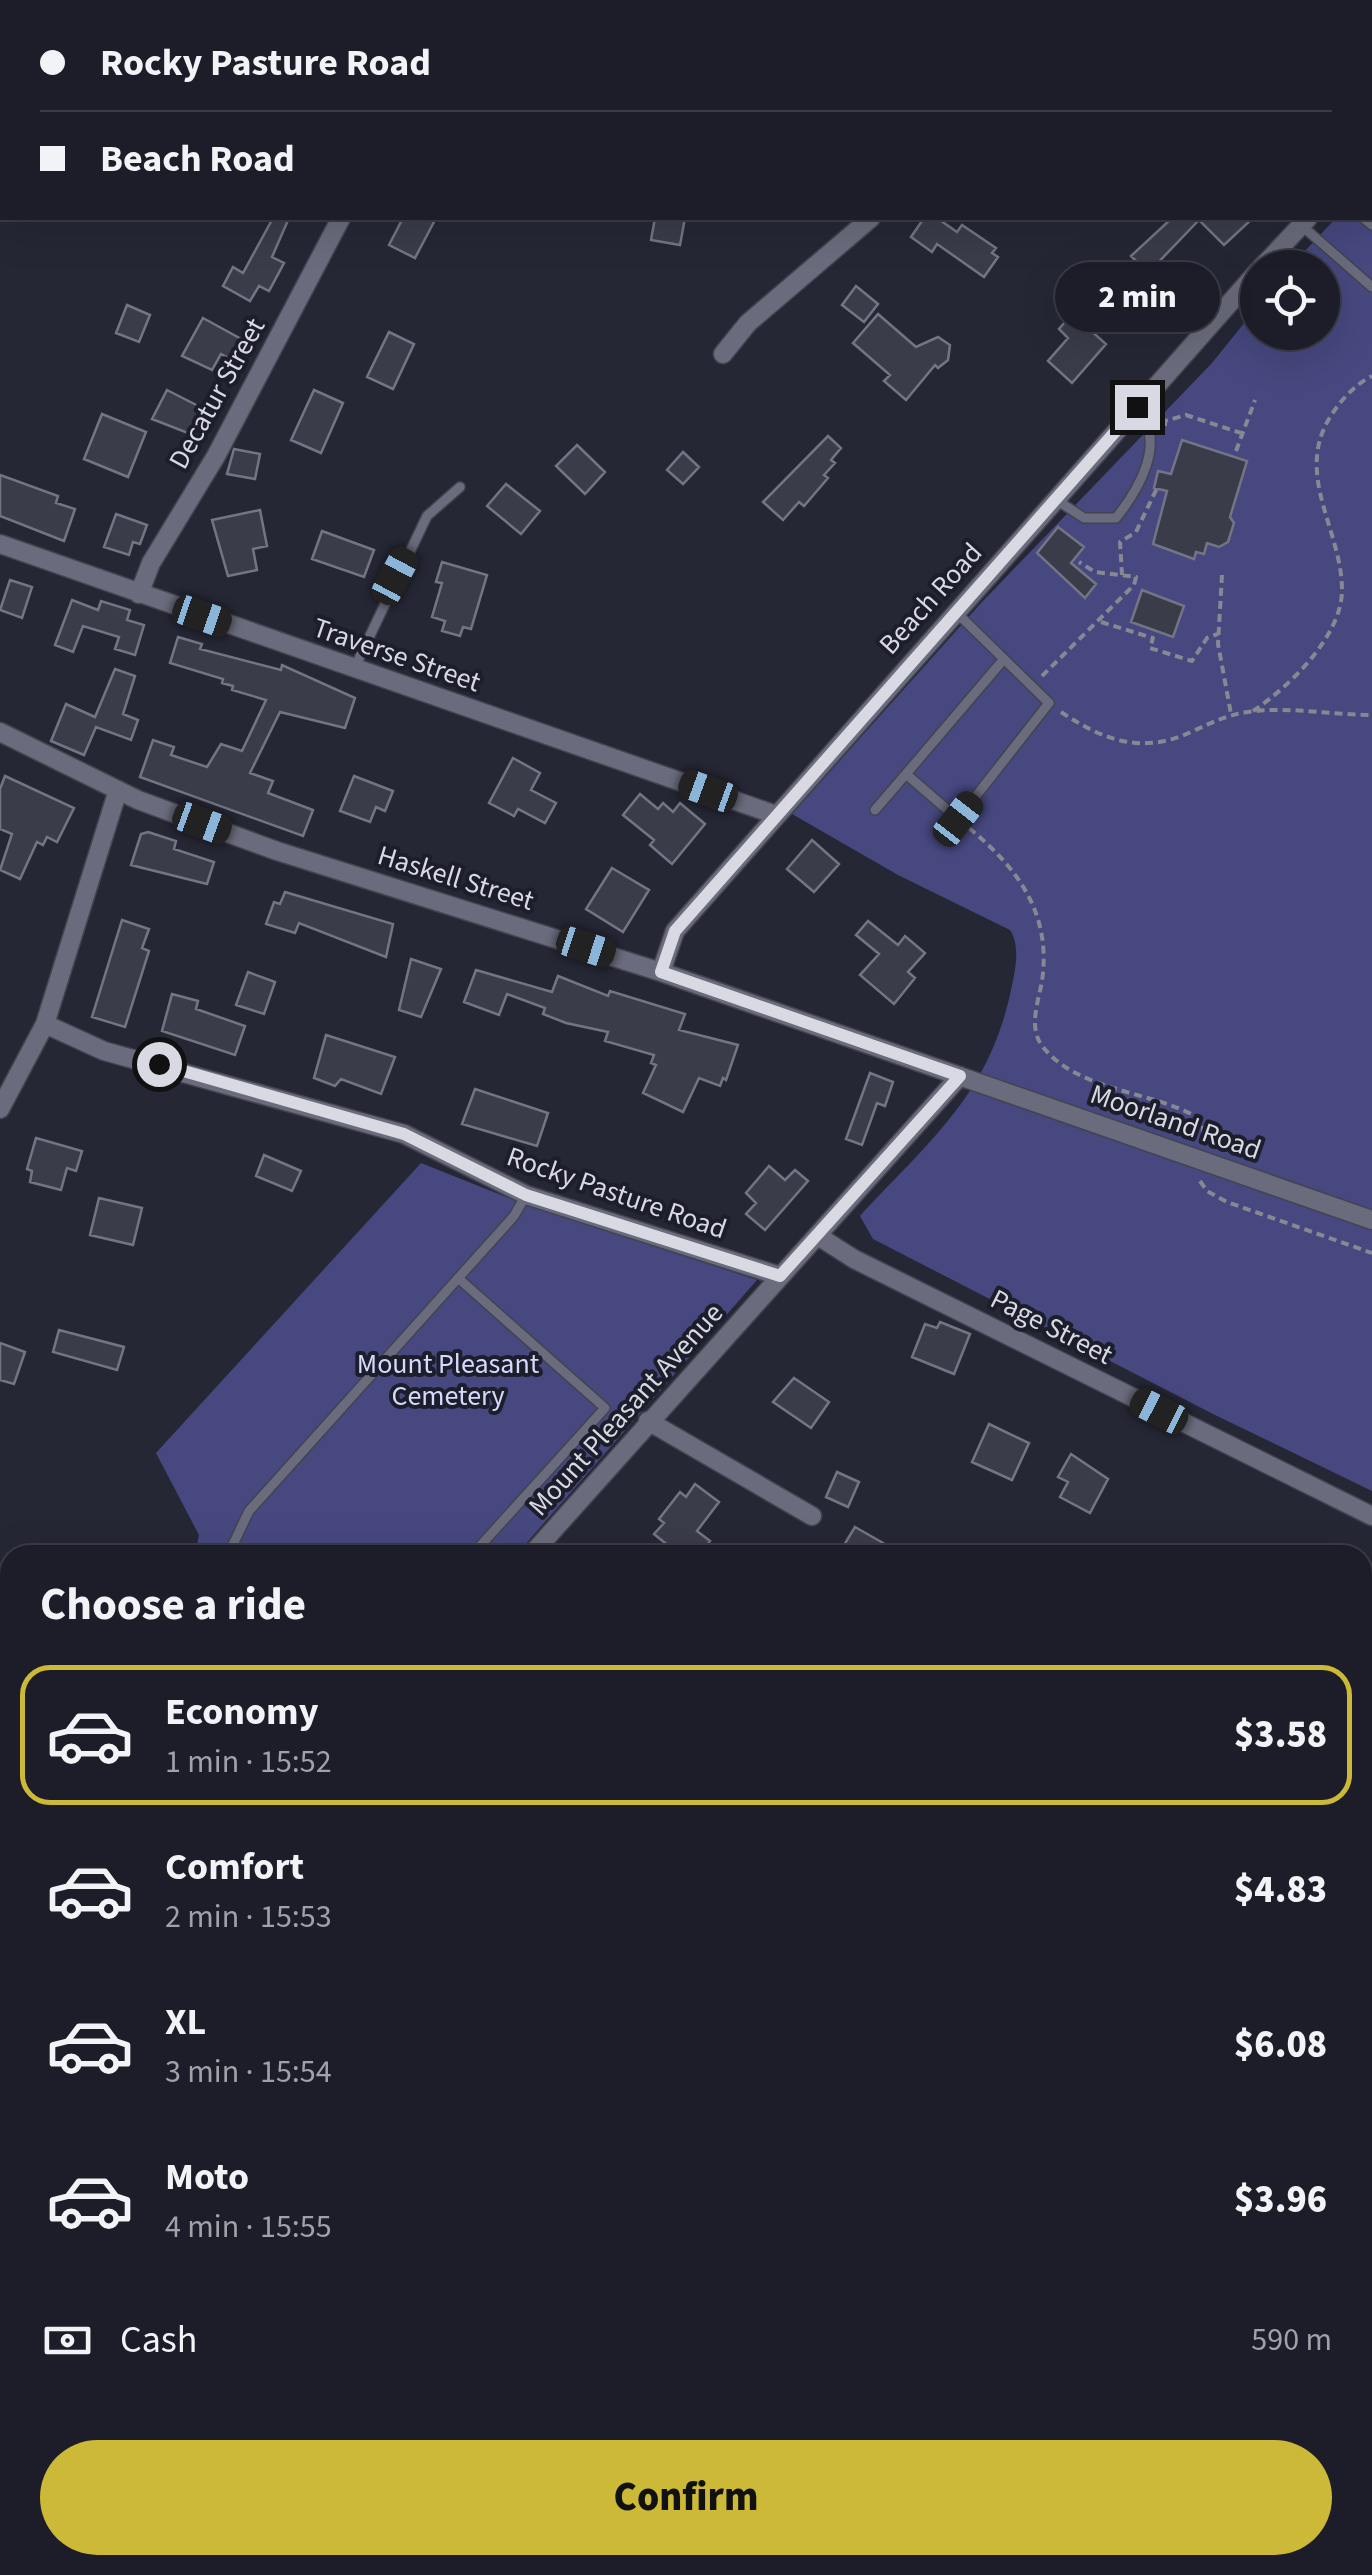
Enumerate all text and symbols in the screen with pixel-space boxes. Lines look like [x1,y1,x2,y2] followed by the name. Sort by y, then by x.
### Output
[100,36,431,90] text: Rocky Pasture Road
[100,132,295,186] text: Beach Road
[1240,250,1340,350] map controls
[1240,250,1340,350] button: locate
[1054,262,1220,332] callout: 2 min
[1098,274,1177,320] text: 2 min
[159,310,275,476] street label: Decatur Street
[1115,385,1160,430] route end
[870,534,992,663] street label: Beach Road
[368,542,422,610] car
[169,592,235,640] car
[308,608,486,702] street label: Traverse Street
[675,767,741,815] car
[928,786,988,852] car
[169,799,235,847] car
[373,835,539,921] street label: Haskell Street
[553,923,619,971] car
[137,1042,182,1087] route start
[1085,1074,1266,1170] street label: Moorland Road
[502,1137,732,1249] street label: Rocky Pasture Road
[984,1279,1120,1375] street label: Page Street
[519,1294,732,1525] street label: Mount Pleasant Avenue
[357,1344,540,1416] park label: Mount Pleasant Cemetery
[1125,1384,1193,1438] car
[40,1573,306,1637] text: Choose a ride
[165,1685,318,1739] text: Economy
[45,1690,135,1780] icon: car
[1234,1708,1327,1762] text: $3.58
[165,1739,332,1785] text: 1 min · 15:52
[165,1840,304,1894] text: Comfort
[45,1845,135,1935] icon: car
[1234,1863,1327,1917] text: $4.83
[165,1894,332,1940] text: 2 min · 15:53
[165,1995,206,2049] text: XL
[45,2000,135,2090] icon: car
[1234,2018,1327,2072] text: $6.08
[165,2049,332,2095] text: 3 min · 15:54
[165,2150,249,2204] text: Moto
[45,2155,135,2245] icon: car
[1234,2173,1327,2227] text: $3.96
[165,2204,332,2250] text: 4 min · 15:55
[40,2313,95,2368] icon: cash
[120,2313,197,2367] text: Cash
[1251,2317,1332,2363] text: 590 m
[40,2440,1332,2555] button: Confirm

